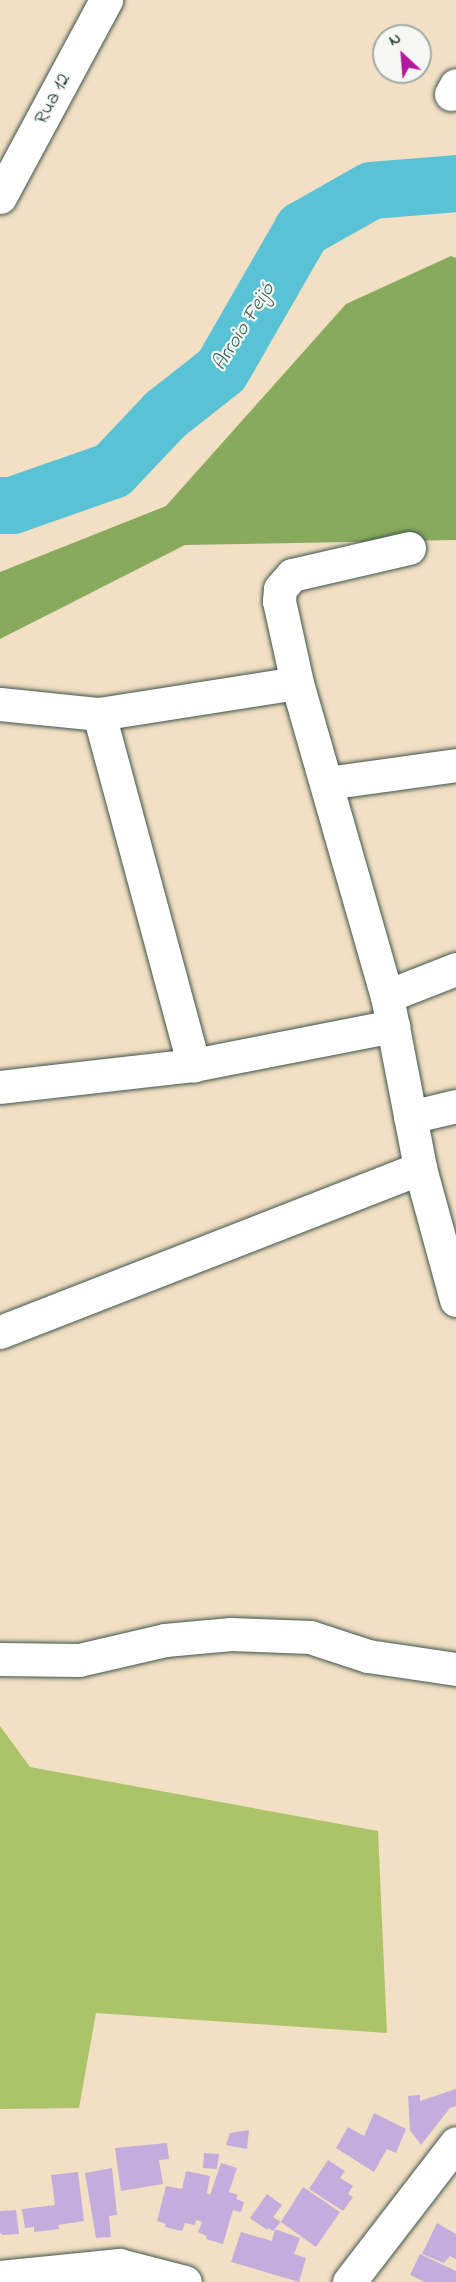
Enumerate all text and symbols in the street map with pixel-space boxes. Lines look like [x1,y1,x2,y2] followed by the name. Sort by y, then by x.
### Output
[372,24,432,84] north arrow
[385,26,405,53] text: N
[30,69,76,129] street label: Rua 12
[207,278,281,376] water label: Arroio Feijó

